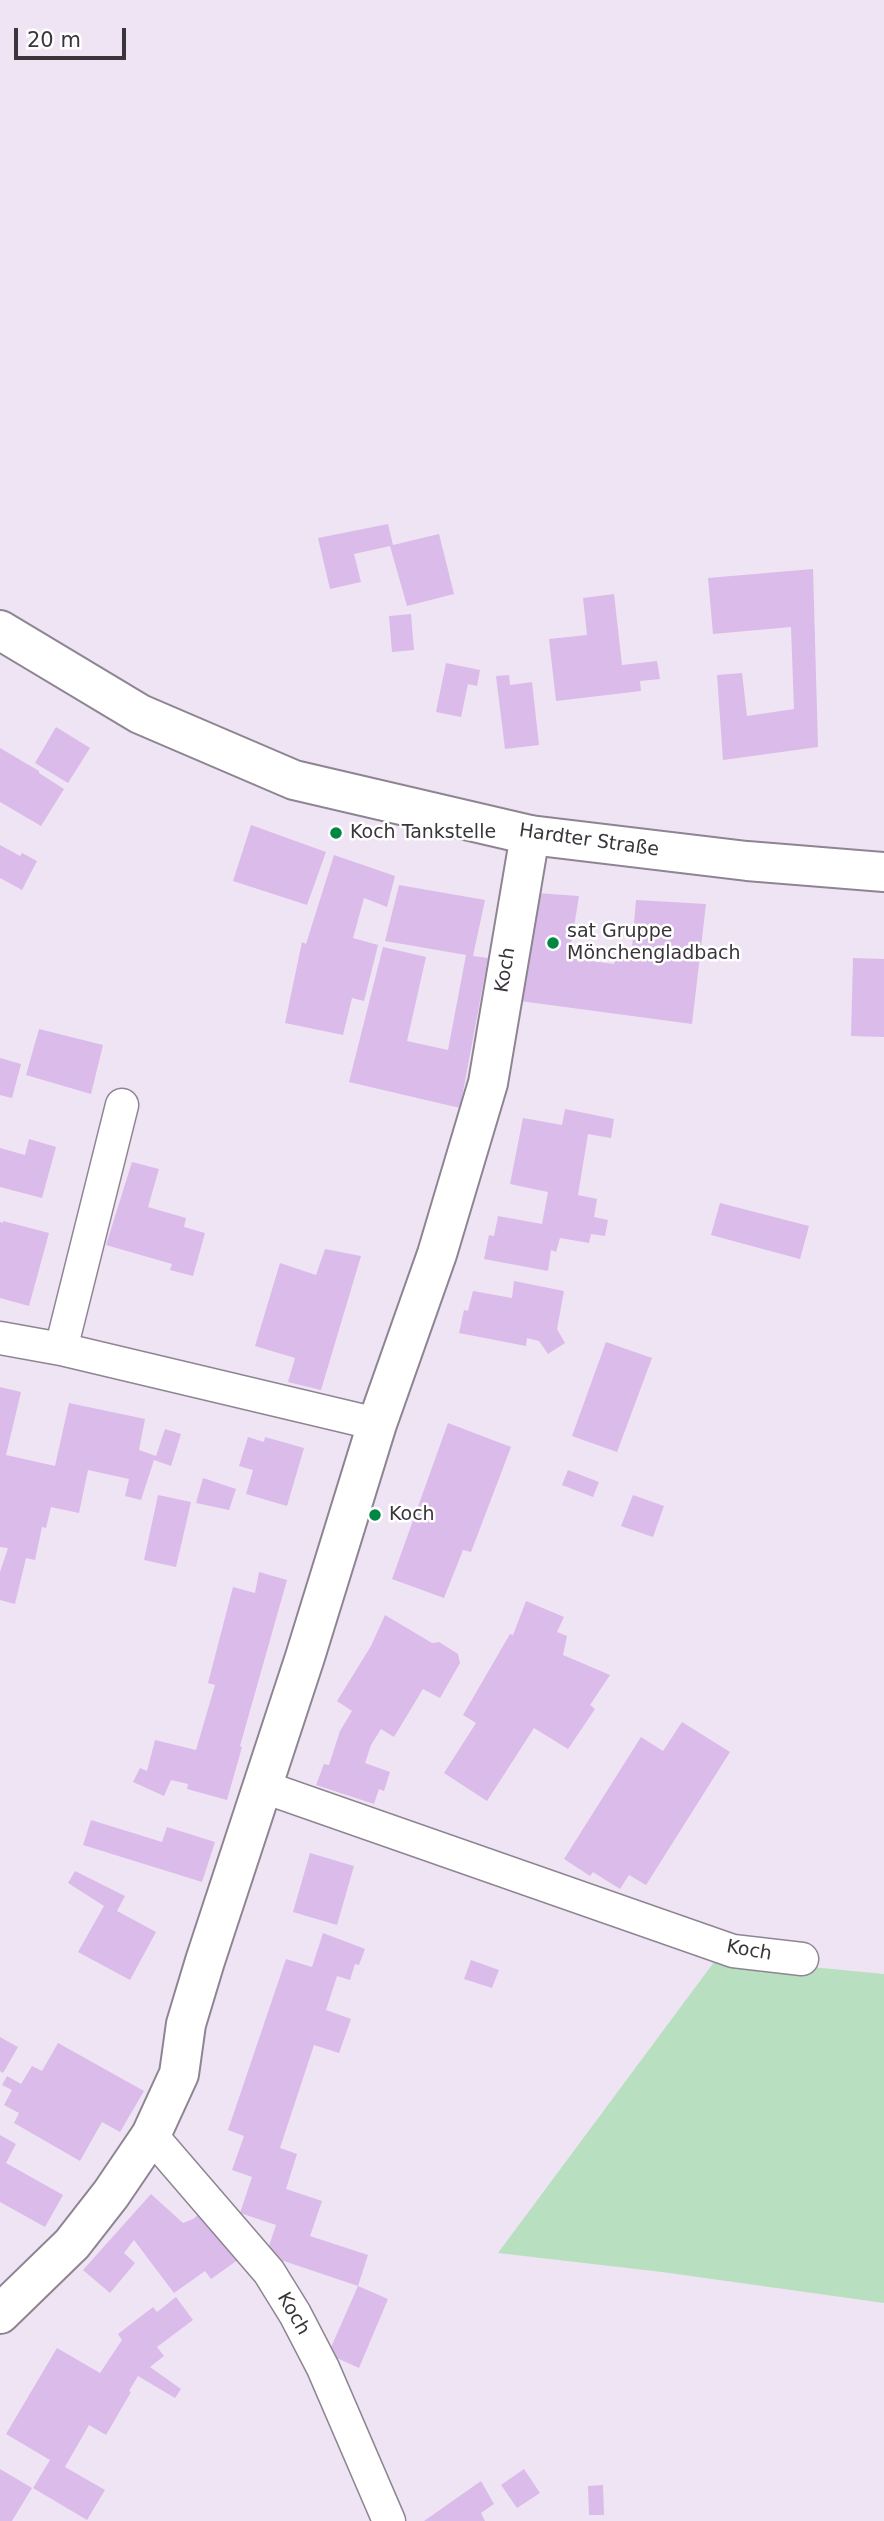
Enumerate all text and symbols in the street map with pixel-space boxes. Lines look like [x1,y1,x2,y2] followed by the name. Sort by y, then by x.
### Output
[18,14,130,58] scale bar
[27,28,81,52] text: 20 m
[518,820,660,862] street label: Hardter Straße
[350,822,496,844] place label: Koch Tankstelle
[328,825,344,841] marker: Koch Tankstelle
[567,921,741,965] place label: sat Gruppe Mönchengladbach
[545,935,561,951] marker: sat Gruppe Mönchengladbach
[491,946,521,994] street label: Koch
[389,1504,435,1526] place label: Koch
[367,1507,383,1523] marker: Koch
[725,1936,773,1966] street label: Koch
[272,2289,314,2339] street label: Koch

